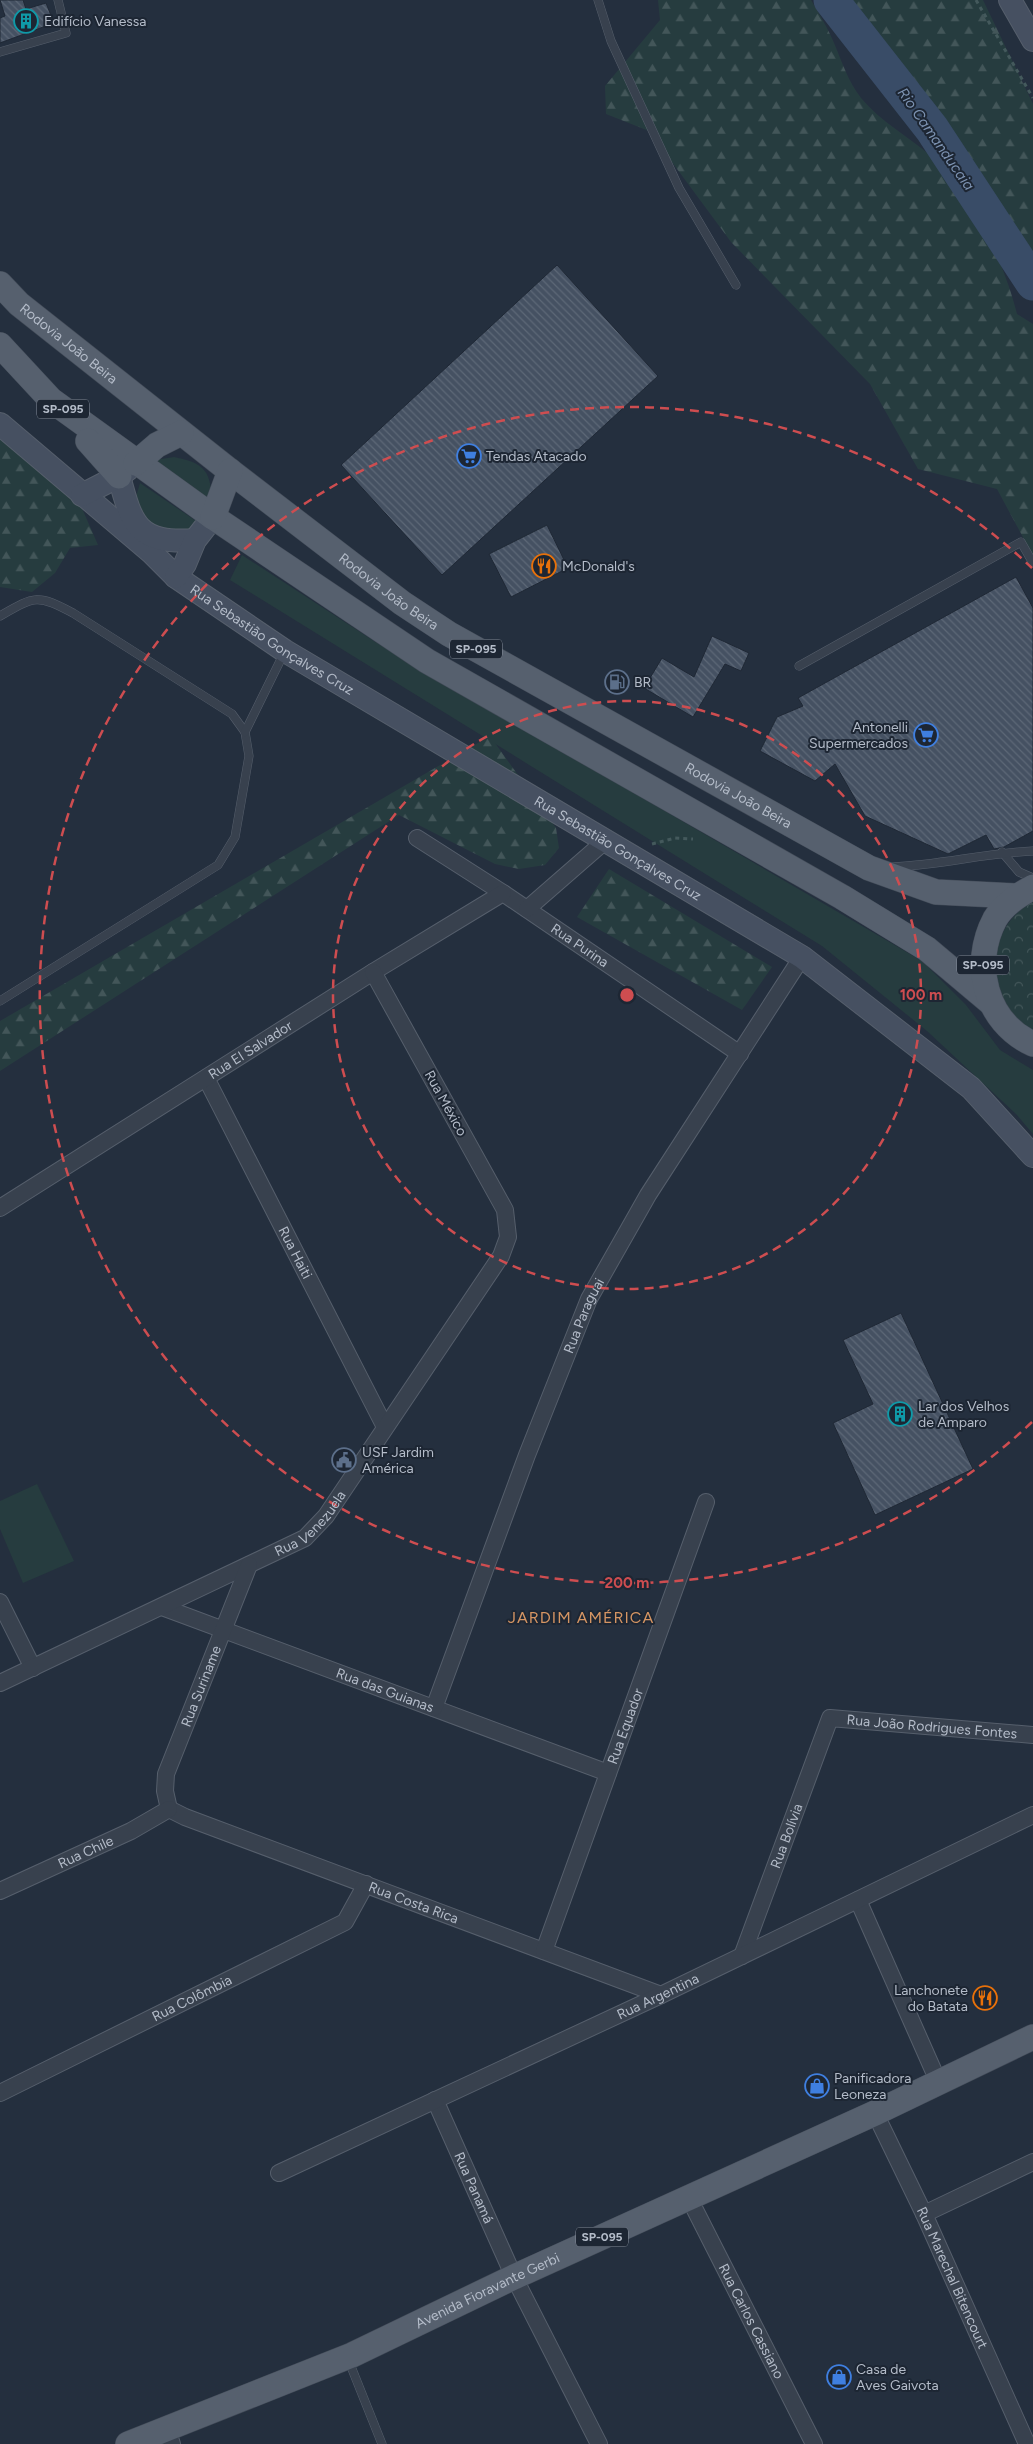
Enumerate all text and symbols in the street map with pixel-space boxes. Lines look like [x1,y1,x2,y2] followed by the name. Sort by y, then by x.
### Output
[13,8,39,34] building icon: Edifício Vanessa
[44,13,146,30] place label: Edifício Vanessa
[894,84,978,194] water label: Rio Camanducaia
[16,300,121,388] street label: Rodovia João Beira
[37,399,89,418] road number: SP-095
[456,443,482,469] supermarket icon: Tendas Atacado
[486,448,587,465] place label: Tendas Atacado
[335,550,442,634] street label: Rodovia João Beira
[531,553,557,579] restaurant icon: McDonald's
[562,558,635,575] place label: McDonald's
[187,581,357,699] street label: Rua Sebastião Gonçalves Cruz
[450,640,502,659] road number: SP-095
[604,669,630,695] fuel station icon: BR
[634,674,652,691] place label: BR
[809,719,908,752] place label: Antonelli Supermercados
[913,722,939,748] supermarket icon: Antonelli Supermercados
[682,759,794,832] street label: Rodovia João Beira
[531,792,704,905] street label: Rua Sebastião Gonçalves Cruz
[548,920,612,971] street label: Rua Purina
[957,956,1009,974] road number: SP-095
[618,986,636,1004] centre of rings
[900,986,942,1004] text: 100 m
[205,1017,296,1083] street label: Rua El Salvador
[421,1068,470,1139] street label: Rua México
[275,1224,315,1282] street label: Rua Haiti
[560,1275,608,1356] street label: Rua Paraguai
[918,1398,1009,1431] place label: Lar dos Velhos de Amparo
[887,1401,913,1427] building icon: Lar dos Velhos de Amparo
[362,1444,434,1477] place label: USF Jardim América
[331,1447,357,1473] public building icon: USF Jardim América
[272,1488,350,1560] street label: Rua Venezuela
[605,1574,649,1592] text: 200 m
[508,1608,654,1627] district label: JARDIM AMÉRICA
[178,1643,225,1729] street label: Rua Suriname
[334,1665,436,1716] street label: Rua das Guianas
[604,1686,647,1767] street label: Rua Equador
[846,1711,1018,1743] street label: Rua João Rodrigues Fontes
[767,1801,807,1871] street label: Rua Bolívia
[55,1832,116,1872] street label: Rua Chile
[366,1878,461,1927] street label: Rua Costa Rica
[614,1970,702,2023] street label: Rua Argentina
[149,1971,235,2025] street label: Rua Colômbia
[894,1982,968,2015] place label: Lanchonete do Batata
[972,1985,998,2011] restaurant icon: Lanchonete do Batata
[834,2070,912,2103] place label: Panificadora Leoneza
[804,2073,830,2099] shop icon: Panificadora Leoneza
[450,2150,497,2226] street label: Rua Panamá
[913,2204,991,2351] street label: Rua Marechal Bitencourt
[576,2228,628,2246] road number: SP-095
[413,2249,562,2332] street label: Avenida Fioravante Gerbi
[715,2261,787,2382] street label: Rua Carlos Cassiano
[856,2361,939,2394] place label: Casa de Aves Gaivota
[826,2364,852,2390] shop icon: Casa de Aves Gaivota

